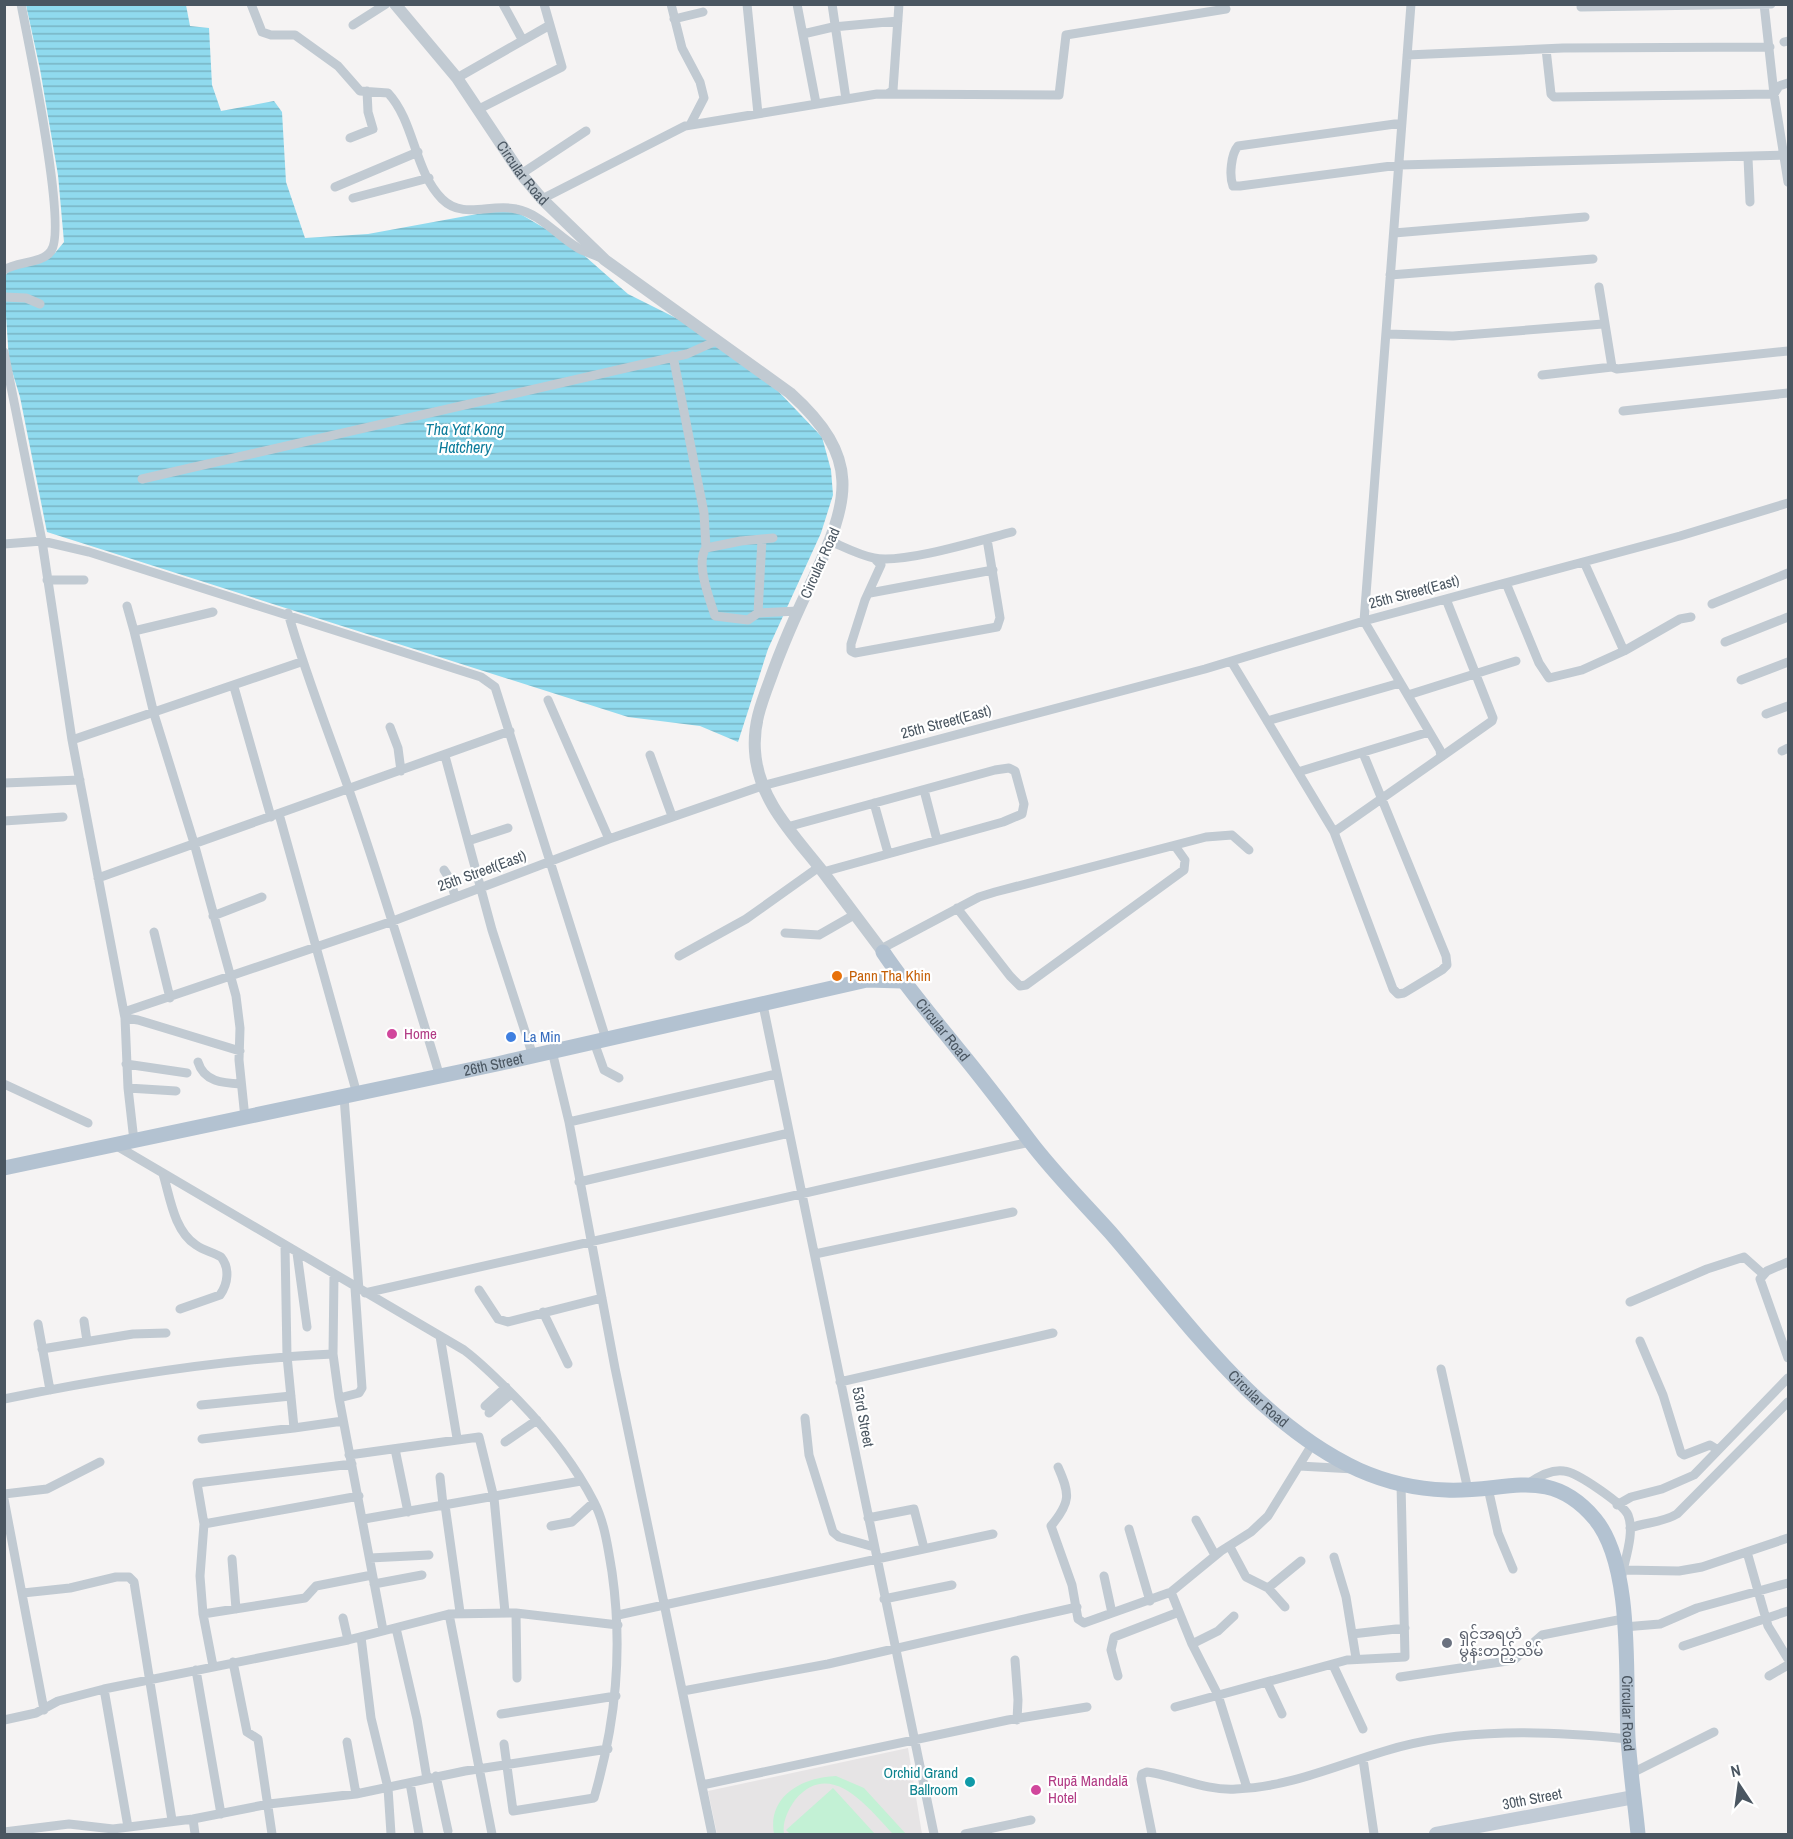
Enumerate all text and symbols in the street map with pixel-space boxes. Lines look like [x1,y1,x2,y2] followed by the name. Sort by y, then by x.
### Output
[492,136,554,210] street label: Circular Road
[426,418,504,458] water label: Tha Yat Kong Hatchery
[795,524,845,602] street label: Circular Road
[1366,569,1462,614] street label: 25th Street(East)
[898,699,994,744] street label: 25th Street(East)
[435,845,529,896] street label: 25th Street(East)
[849,965,931,986] place label: Pann Tha Khin
[830,969,844,983] marker: Pann Tha Khin
[911,993,975,1066] street label: Circular Road
[404,1023,437,1044] place label: Home
[523,1026,561,1047] place label: La Min
[385,1027,399,1041] marker: Home
[504,1030,518,1044] marker: La Min
[461,1047,525,1081] street label: 26th Street
[1223,1365,1293,1432] street label: Circular Road
[847,1385,880,1449] street label: 53rd Street
[1459,1623,1543,1663] place label: ရှင်အရဟံ မွန်းတည့်သိမ်
[1440,1636,1454,1650] marker: ရှင်အရဟံ မွန်းတည့်သိမ်
[1617,1675,1640,1752] street label: Circular Road
[1709,1755,1769,1815] north arrow
[1729,1759,1743,1782] text: N
[883,1762,958,1800] place label: Orchid Grand Ballroom
[1048,1770,1128,1808] place label: Rupā Mandalā Hotel
[963,1775,977,1789] marker: Orchid Grand Ballroom
[1500,1782,1564,1815] street label: 30th Street
[1029,1783,1043,1797] marker: Rupā Mandalā Hotel

